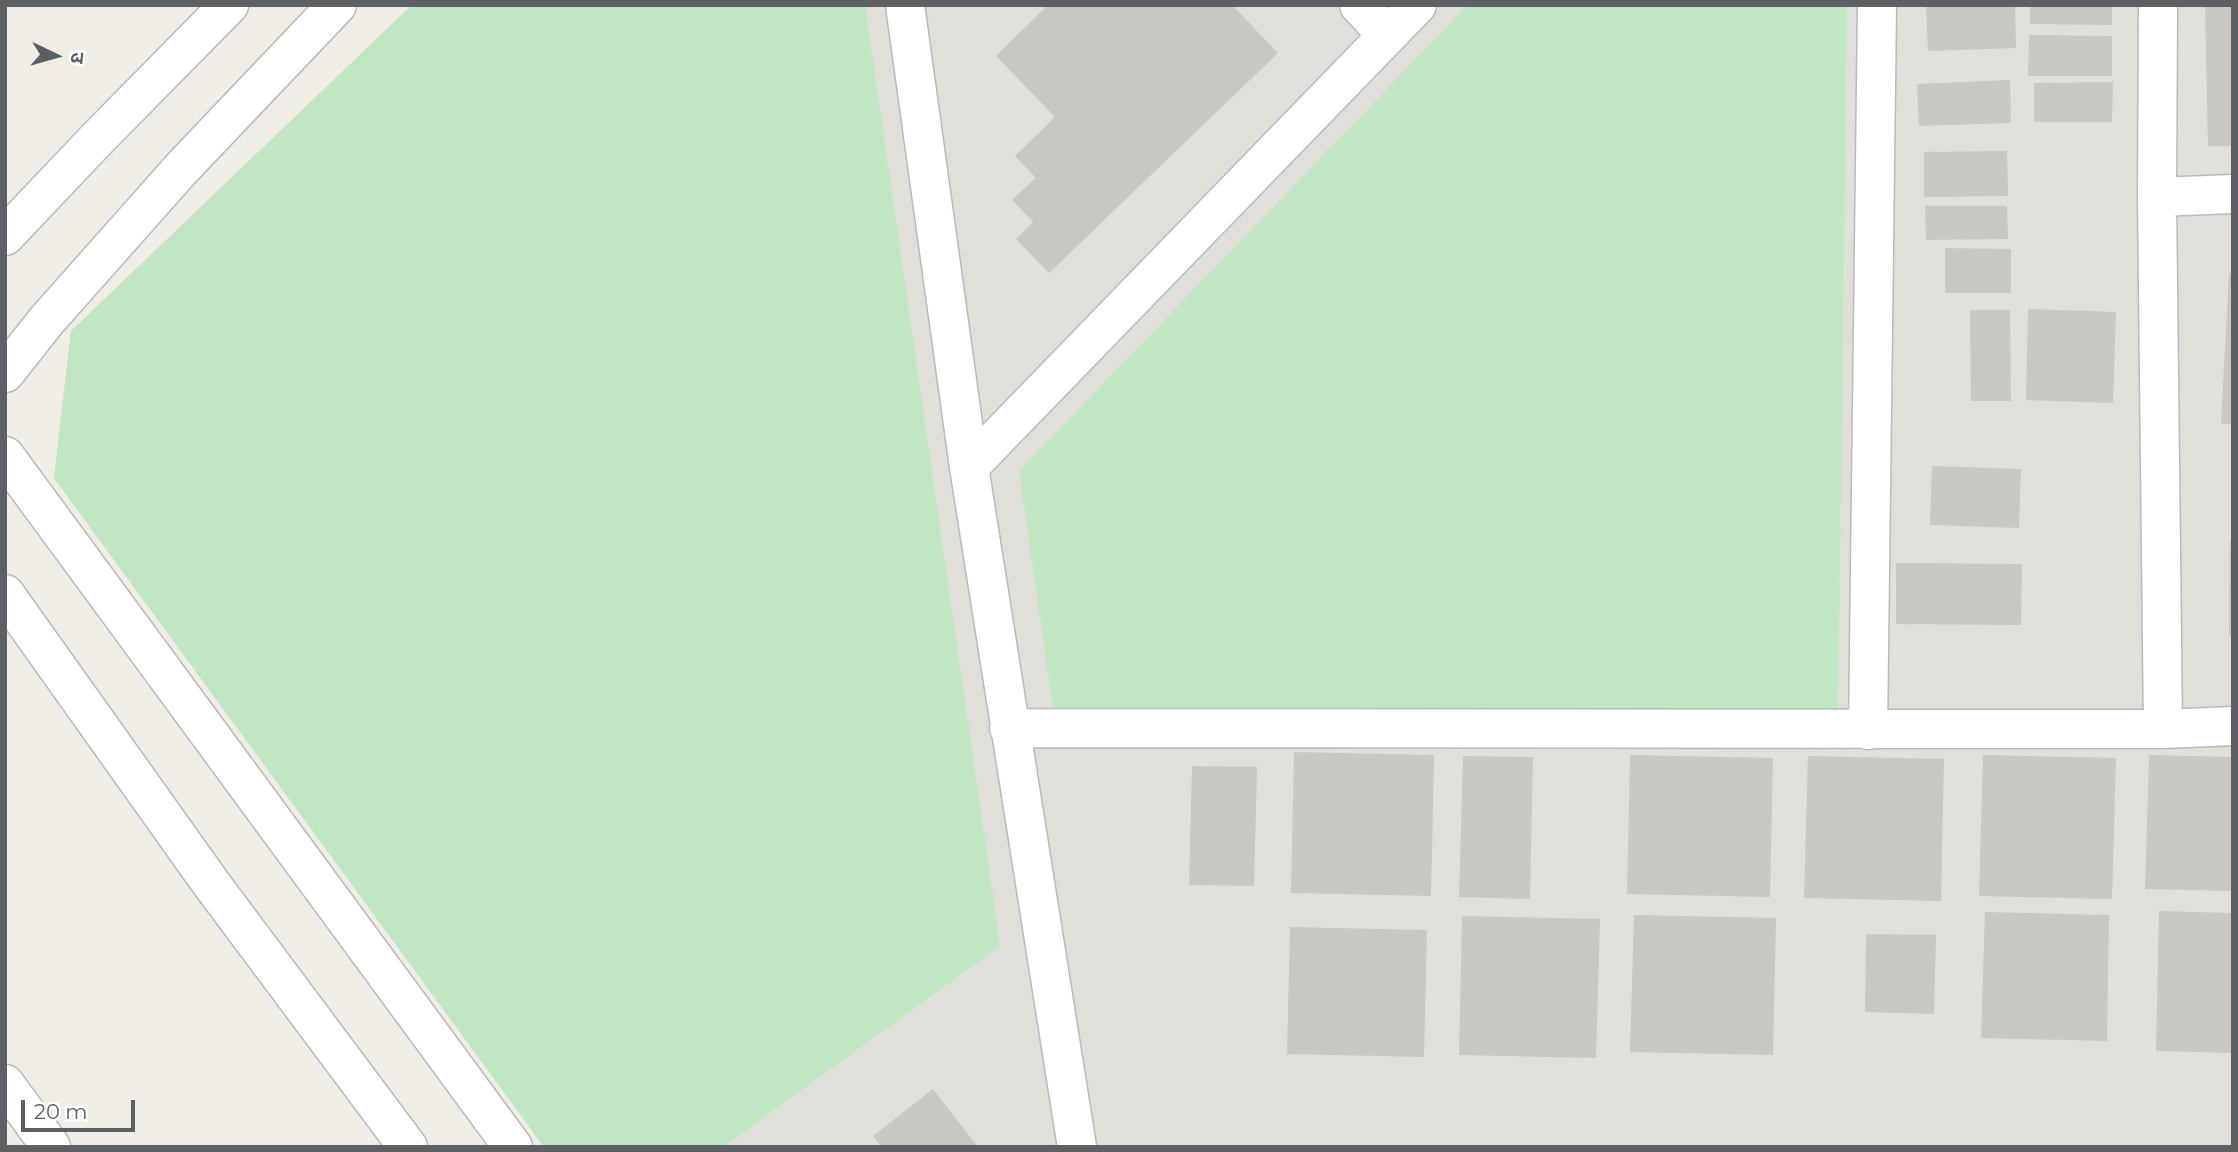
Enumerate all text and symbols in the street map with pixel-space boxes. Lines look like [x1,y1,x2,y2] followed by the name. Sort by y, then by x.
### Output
[21,21,91,91] north arrow
[65,51,89,64] text: उ
[24,1086,138,1130] scale bar
[34,1099,88,1124] text: 20 m

